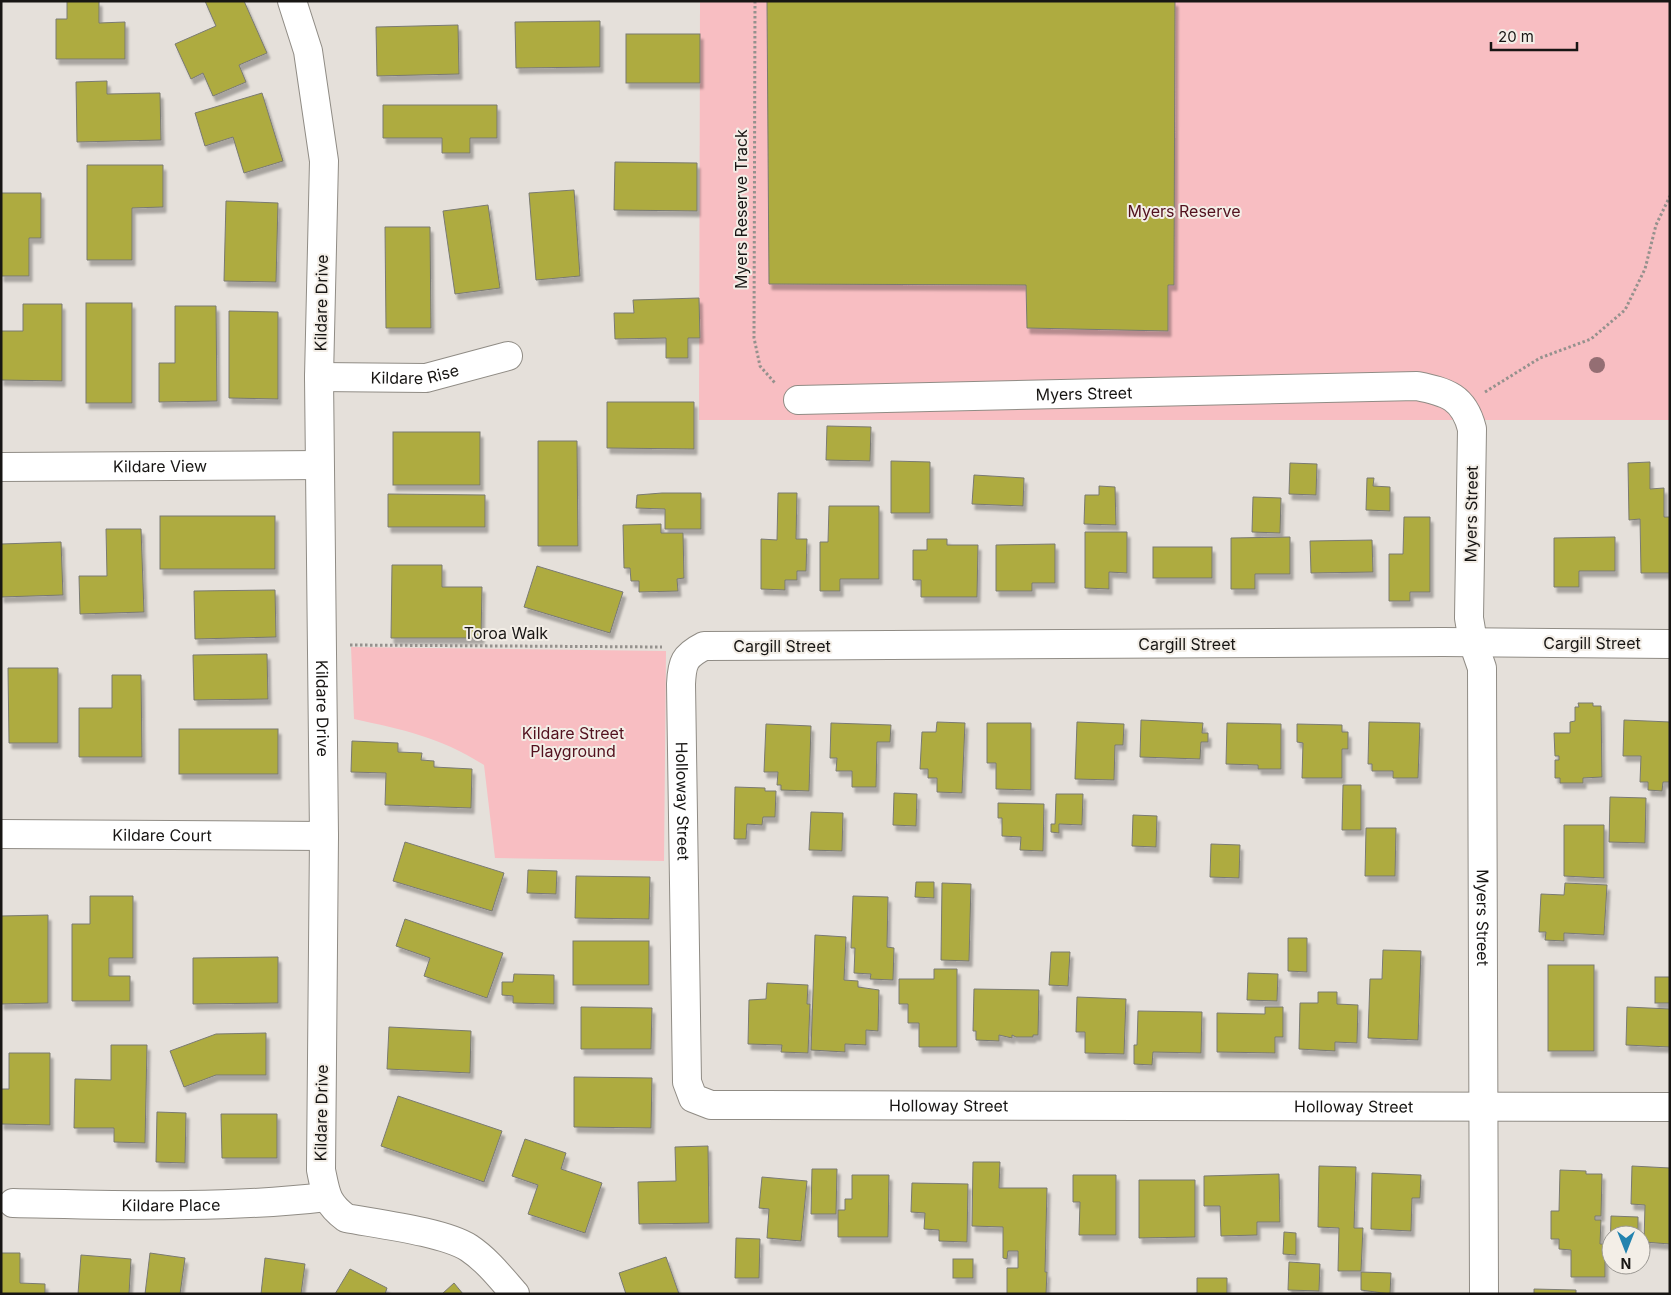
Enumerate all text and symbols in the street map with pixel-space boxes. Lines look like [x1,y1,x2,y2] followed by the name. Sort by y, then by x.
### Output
[1491,20,1577,52] scale bar
[1498,27,1534,46] text: 20 m
[731,129,751,289] street label: Myers Reserve Track
[1128,201,1240,221] park label: Myers Reserve
[310,254,332,352] street label: Kildare Drive
[370,360,461,388] street label: Kildare Rise
[1035,382,1132,405] street label: Myers Street
[113,456,207,476] street label: Kildare View
[1460,466,1482,562] street label: Myers Street
[464,623,548,643] street label: Toroa Walk
[1543,633,1641,653] street label: Cargill Street
[1138,634,1236,654] street label: Cargill Street
[733,636,831,656] street label: Cargill Street
[312,660,333,757] street label: Kildare Drive
[522,723,624,761] park label: Kildare Street Playground
[672,741,694,861] street label: Holloway Street
[112,825,212,845] street label: Kildare Court
[1473,869,1493,966] street label: Myers Street
[310,1064,332,1162] street label: Kildare Drive
[889,1095,1008,1116] street label: Holloway Street
[1294,1096,1413,1116] street label: Holloway Street
[122,1194,221,1215] street label: Kildare Place
[1601,1225,1651,1275] north arrow
[1621,1255,1631,1272] text: N

